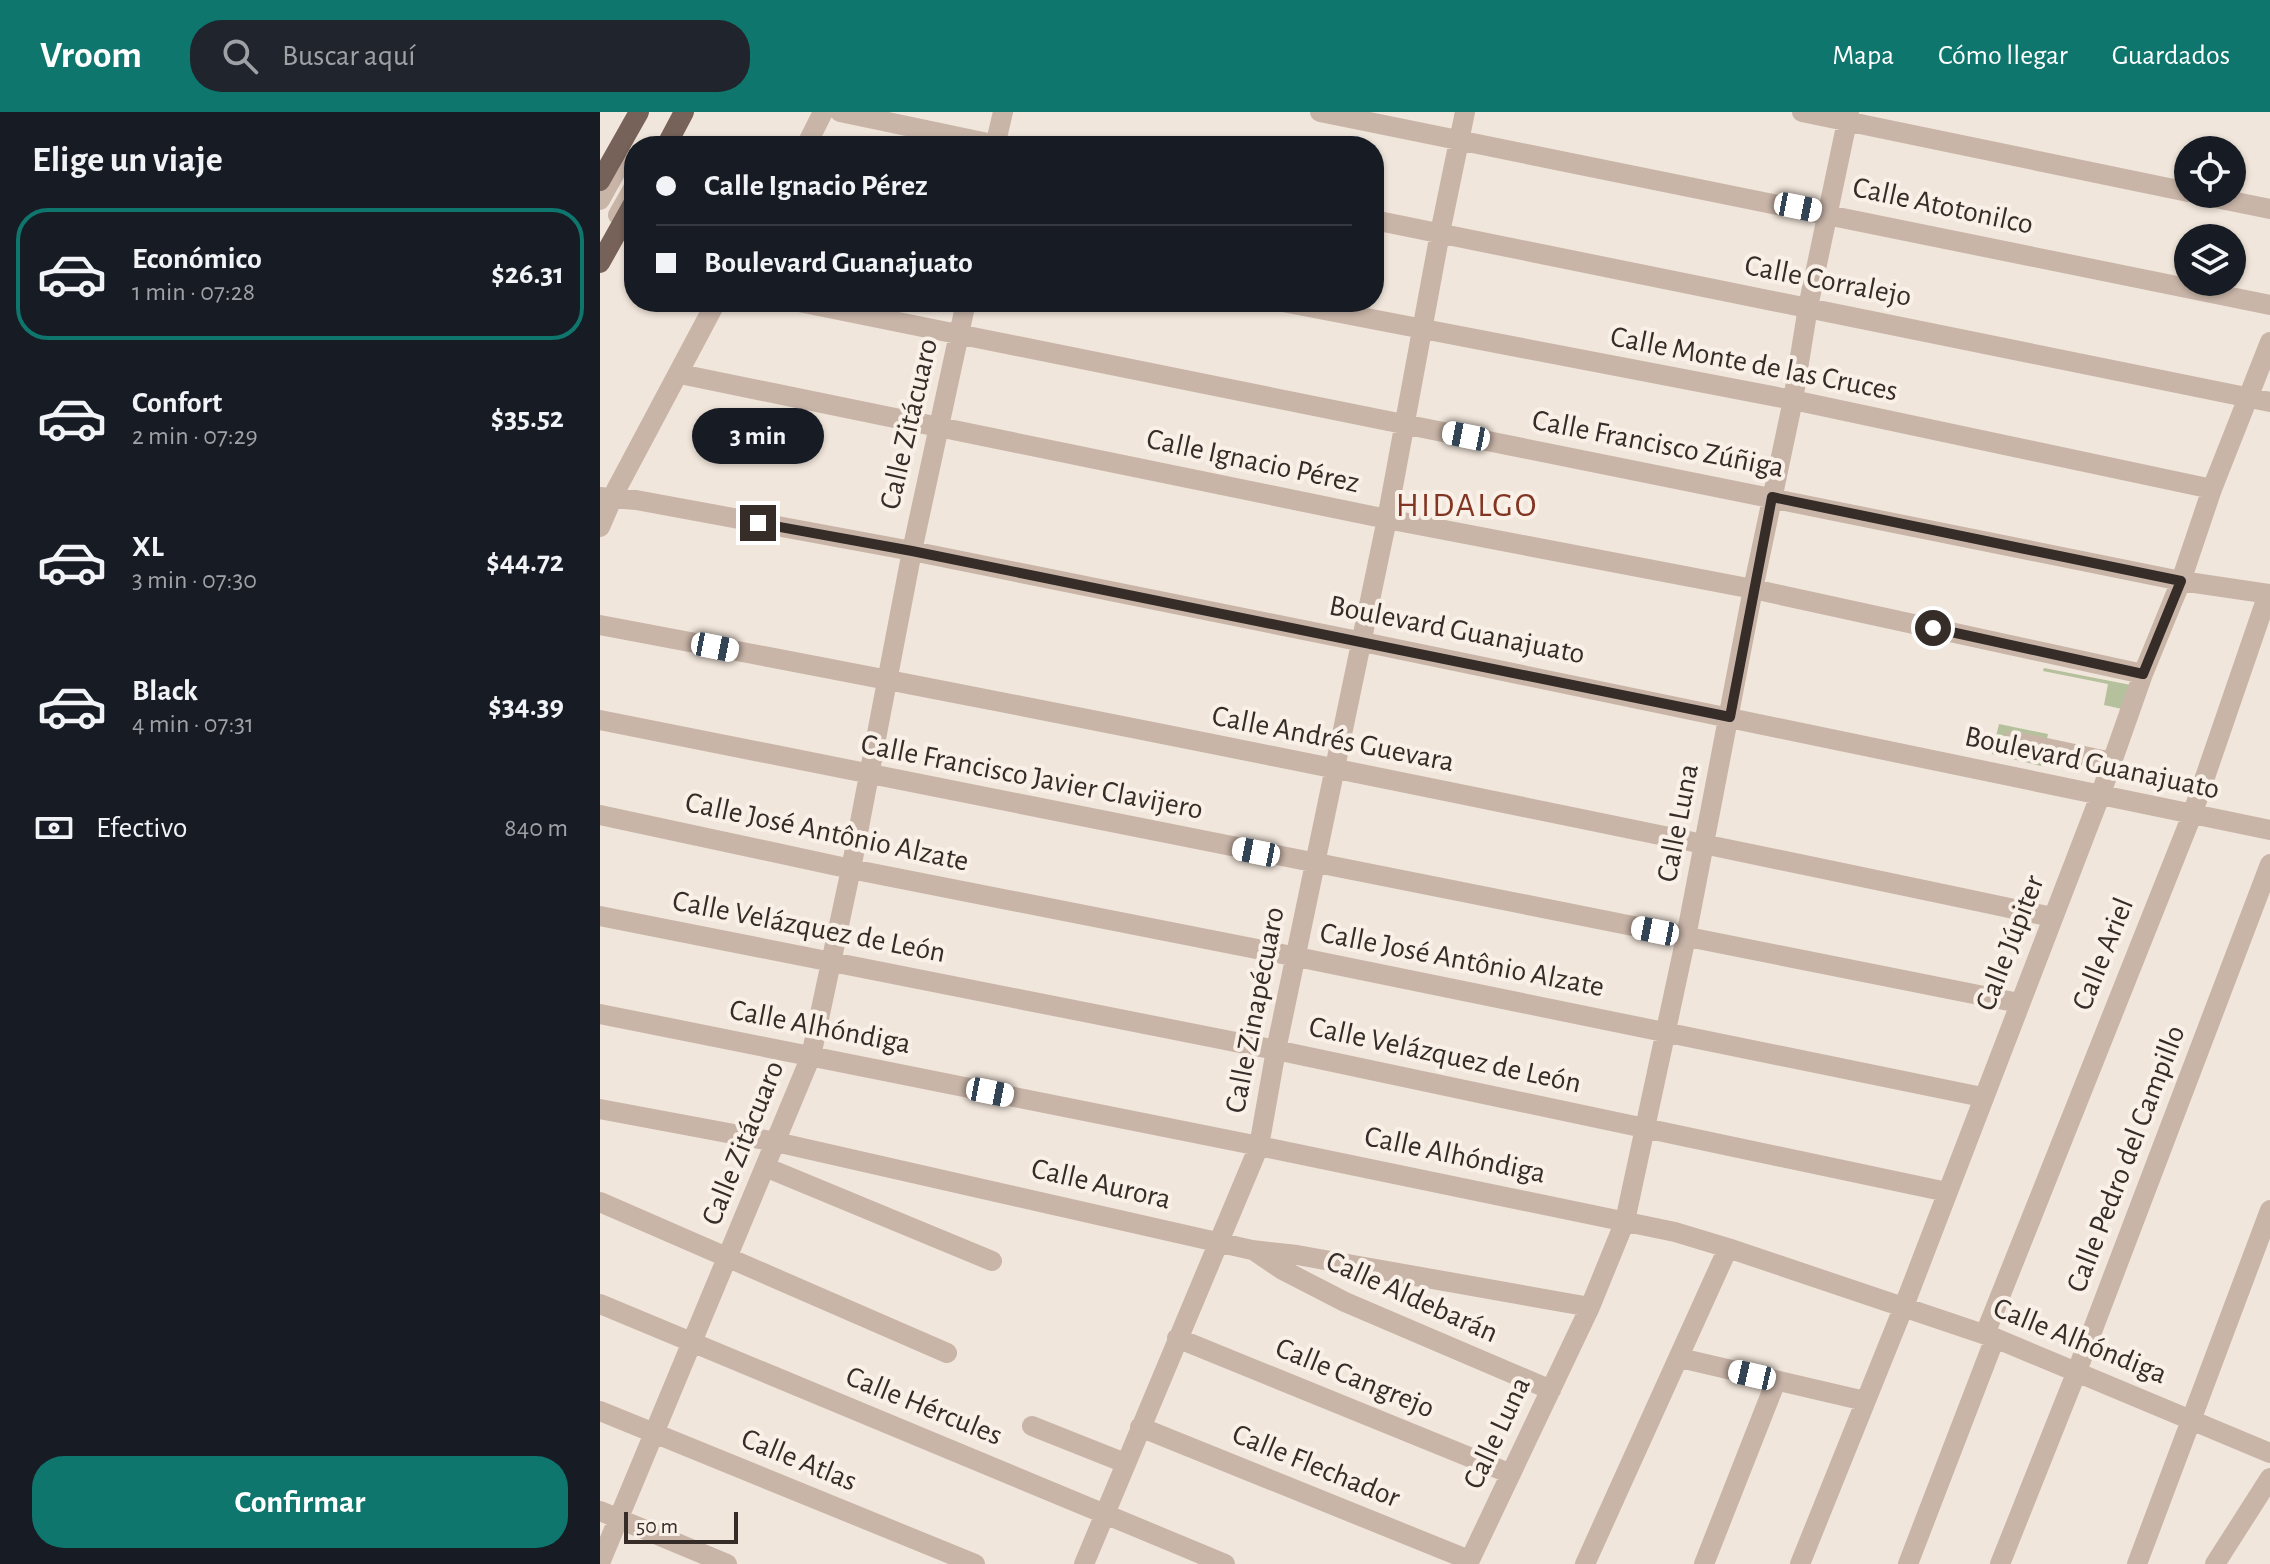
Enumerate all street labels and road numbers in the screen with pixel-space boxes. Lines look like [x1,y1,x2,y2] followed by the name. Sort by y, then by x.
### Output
[1850,172,2036,240] street label: Calle Atotonilco
[1742,250,1914,312] street label: Calle Corralejo
[1608,321,1900,407] street label: Calle Monte de las Cruces
[875,336,943,512] street label: Calle Zitácuaro
[1530,405,1786,483] street label: Calle Francisco Zúñiga
[1144,424,1362,498] street label: Calle Ignacio Pérez
[1327,591,1587,669] street label: Boulevard Guanajuato
[1209,701,1457,777] street label: Calle Andrés Guevara
[1962,721,2222,805] street label: Boulevard Guanajuato
[858,729,1206,825] street label: Calle Francisco Javier Clavijero
[1652,761,1704,885] street label: Calle Luna
[683,787,971,877] street label: Calle José Antônio Alzate
[1970,871,2050,1015] street label: Calle Júpiter
[670,886,948,968] street label: Calle Velázquez de León
[2067,894,2139,1014] street label: Calle Ariel
[1220,904,1290,1116] street label: Calle Zinapécuaro
[1317,918,1607,1002] street label: Calle José Antônio Alzate
[727,995,913,1059] street label: Calle Alhóndiga
[1306,1011,1584,1099] street label: Calle Velázquez de León
[2061,1021,2191,1297] street label: Calle Pedro del Campillo
[696,1057,790,1229] street label: Calle Zitácuaro
[1362,1121,1548,1189] street label: Calle Alhóndiga
[1028,1153,1174,1215] street label: Calle Aurora
[1322,1246,1502,1348] street label: Calle Aldebarán
[1989,1293,2171,1389] street label: Calle Alhóndiga
[1271,1333,1439,1423] street label: Calle Cangrejo
[842,1361,1006,1451] street label: Calle Hércules
[1458,1372,1536,1494] street label: Calle Luna
[1228,1419,1404,1513] street label: Calle Flechador
[737,1423,861,1497] street label: Calle Atlas

